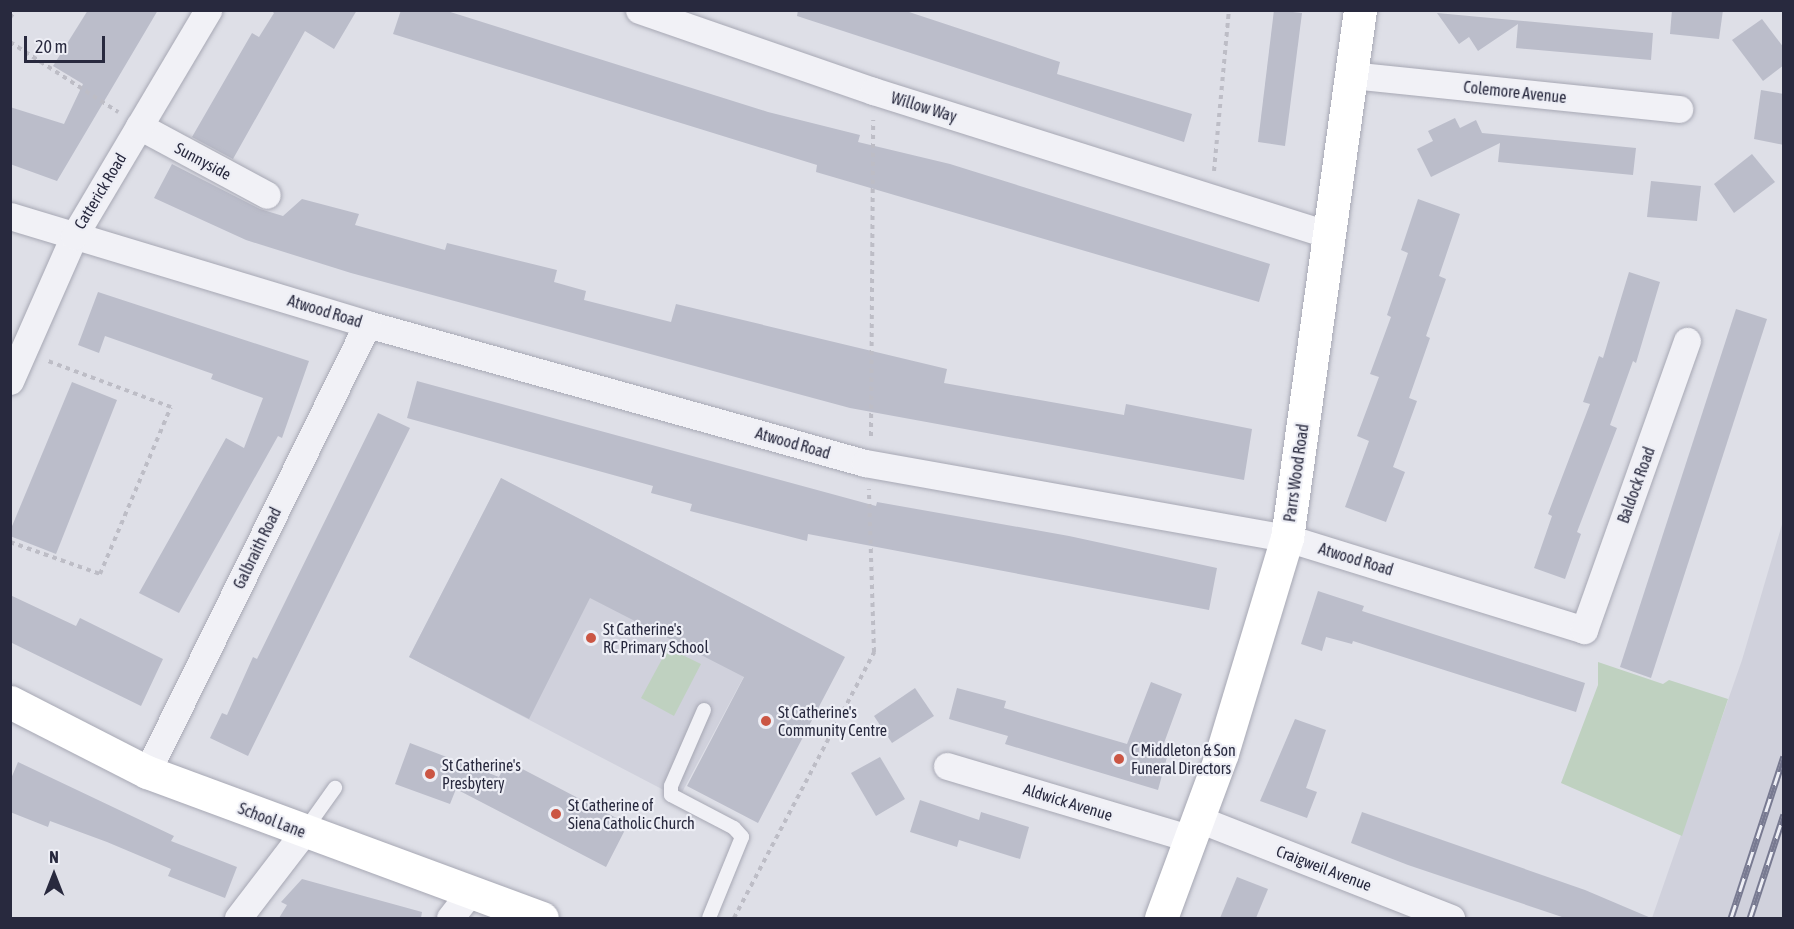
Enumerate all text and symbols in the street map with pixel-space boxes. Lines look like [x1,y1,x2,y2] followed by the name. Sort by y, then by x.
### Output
[27,24,108,62] scale bar
[35,36,67,57] text: 20 m
[1462,77,1568,107] street label: Colemore Avenue
[889,88,959,126] street label: Willow Way
[172,138,234,184] street label: Sunnyside
[70,150,130,232] street label: Catterick Road
[285,291,365,331] street label: Atwood Road
[753,423,833,463] street label: Atwood Road
[1280,423,1312,523] street label: Parrs Wood Road
[1613,444,1659,526] street label: Baldock Road
[229,504,285,592] street label: Galbraith Road
[1316,539,1396,579] street label: Atwood Road
[603,619,709,657] place label: St Catherine's RC Primary School
[584,631,598,645] marker: St Catherine's RC Primary School
[778,702,887,740] place label: St Catherine's Community Centre
[759,714,773,728] marker: St Catherine's Community Centre
[1131,740,1236,778] place label: C Middleton & Son Funeral Directors
[1112,752,1126,766] marker: C Middleton & Son Funeral Directors
[442,755,521,793] place label: St Catherine's Presbytery
[423,767,437,781] marker: St Catherine's Presbytery
[1021,779,1115,825] street label: Aldwick Avenue
[568,795,695,833] place label: St Catherine of Siena Catholic Church
[236,798,308,842] street label: School Lane
[549,807,563,821] marker: St Catherine of Siena Catholic Church
[1274,841,1374,895] street label: Craigweil Avenue
[24,845,84,905] north arrow
[49,848,59,866] text: N

